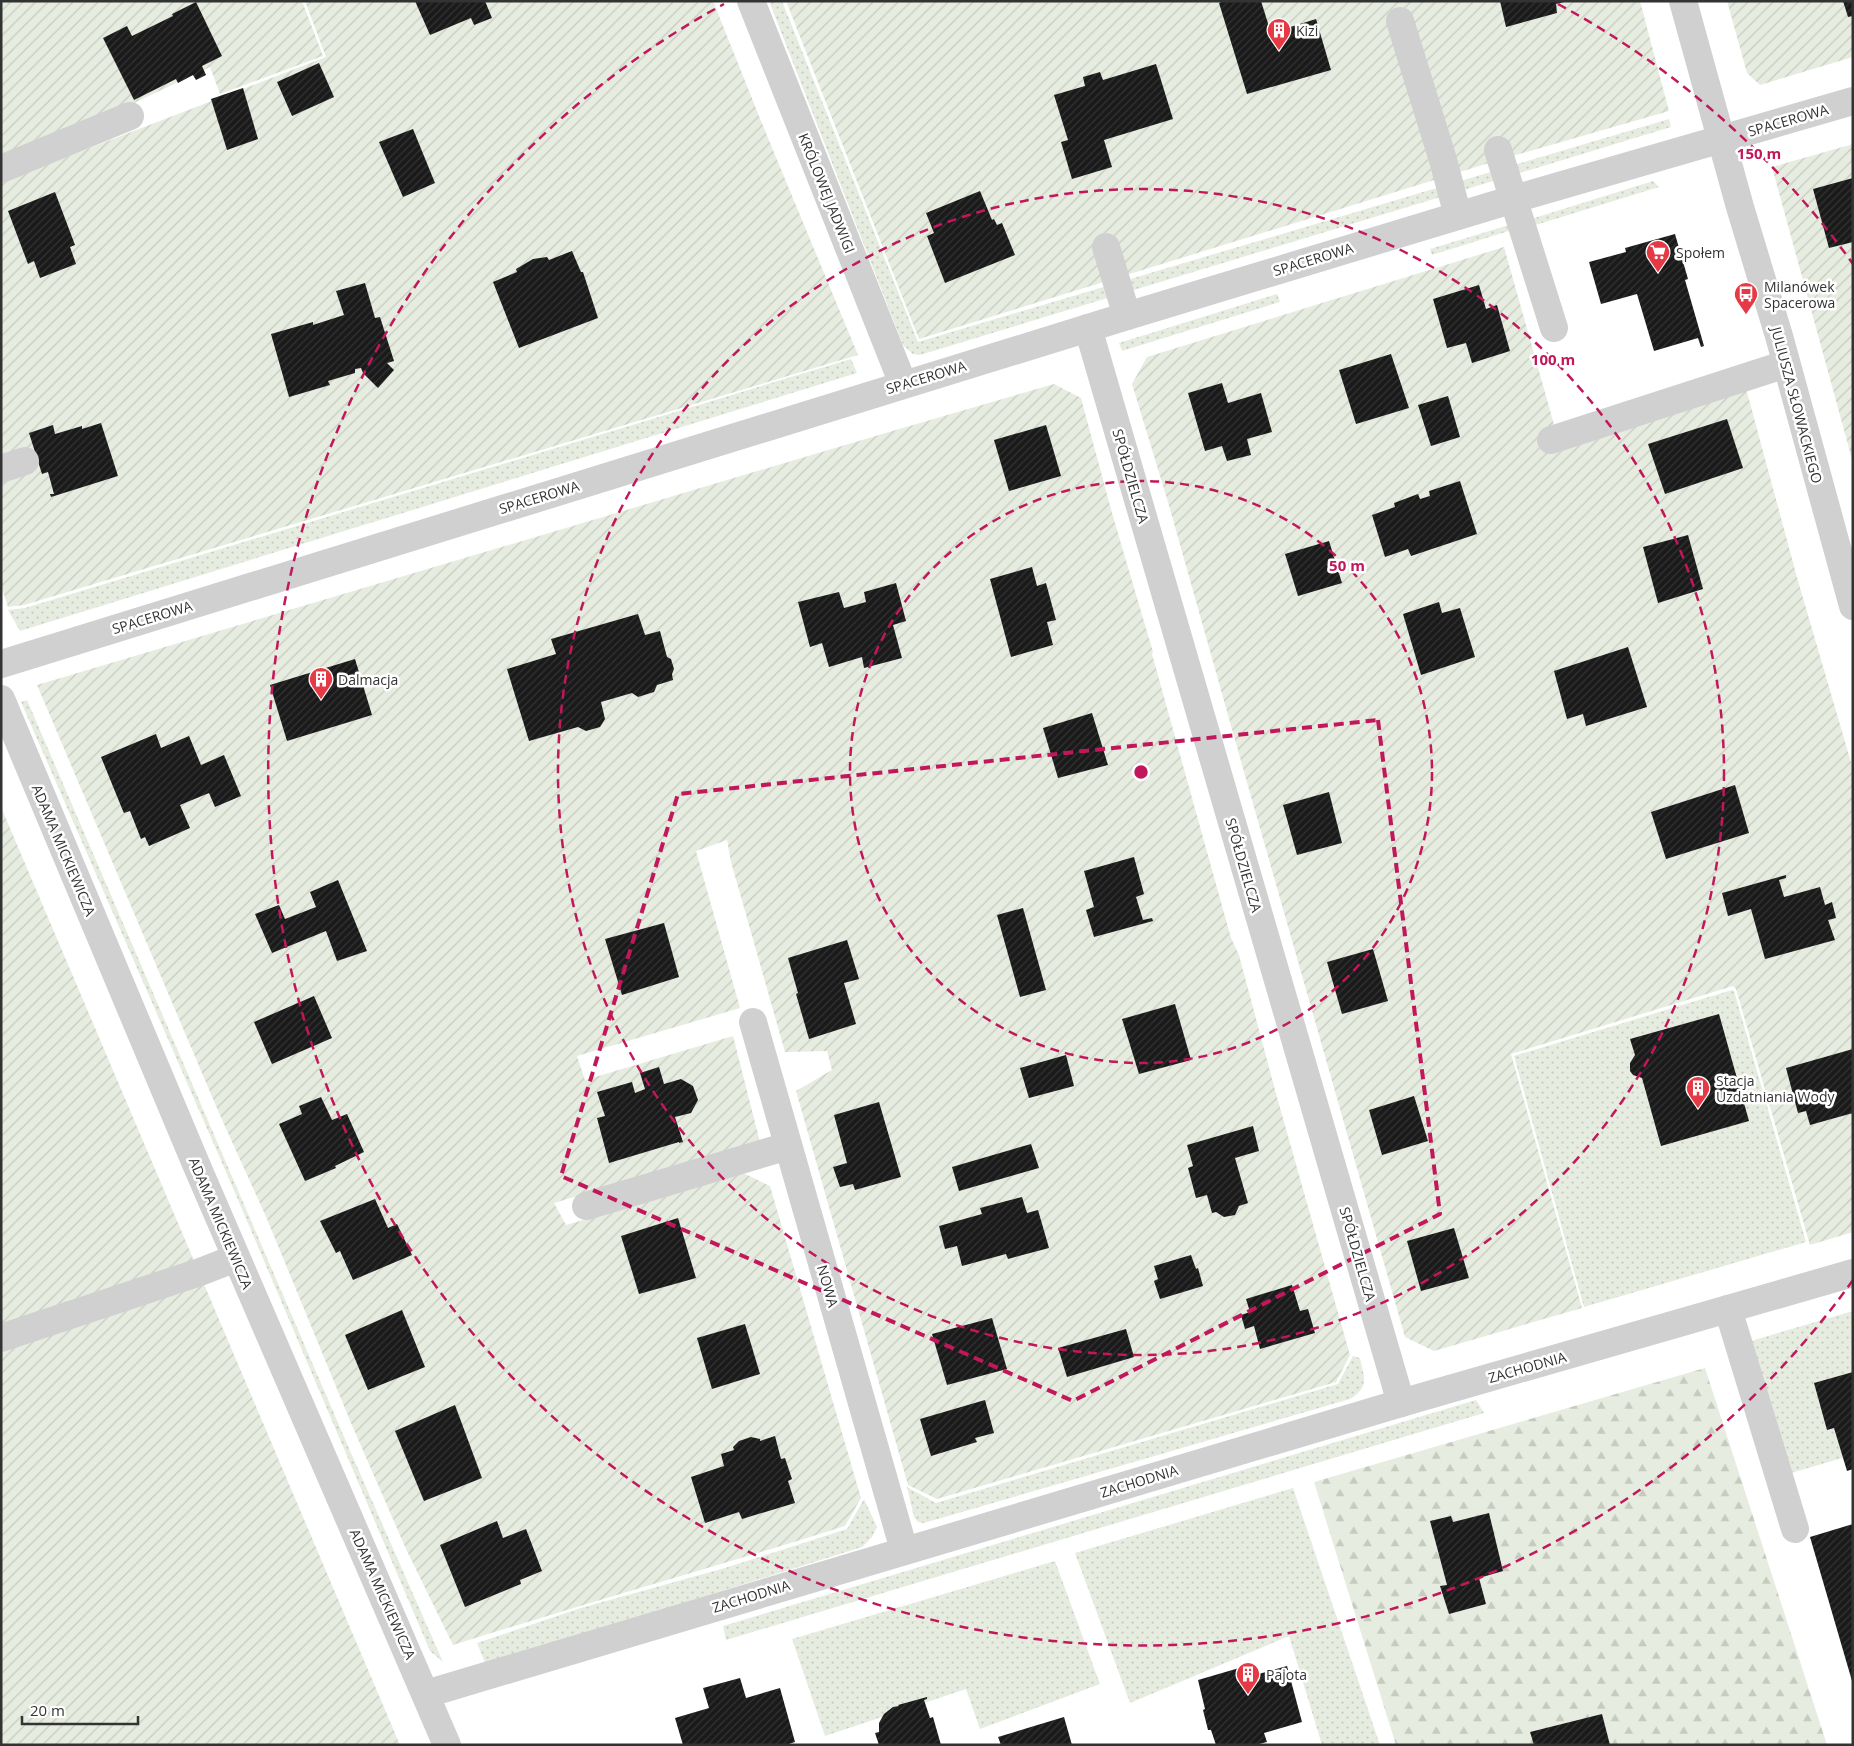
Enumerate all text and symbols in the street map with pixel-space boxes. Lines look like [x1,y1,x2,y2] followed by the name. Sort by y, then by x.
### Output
[1266,17,1292,51] building icon: Kizi
[1296,21,1318,40] place label: Kizi
[1746,99,1831,141] street label: SPACEROWA
[794,130,860,256] street label: KRÓLOWEJ JADWIGI
[1737,143,1781,163] text: 150 m
[1271,238,1356,280] street label: SPACEROWA
[1645,239,1671,273] supermarket icon: Społem
[1676,243,1725,262] place label: Społem
[1764,277,1835,312] place label: Milanówek Spacerowa
[1733,281,1759,315] bus stop icon: Milanówek Spacerowa
[1766,323,1827,485] street label: JULIUSZA SŁOWACKIEGO
[1531,349,1575,369] text: 100 m
[884,356,969,398] street label: SPACEROWA
[1108,427,1154,525] street label: SPÓŁDZIELCZA
[497,476,582,518] street label: SPACEROWA
[1329,555,1365,575] text: 50 m
[110,596,195,638] street label: SPACEROWA
[308,666,334,700] building icon: Dalmacja
[338,670,398,689] place label: Dalmacja
[1132,763,1150,781] centre of rings
[28,781,100,919] street label: ADAMA MICKIEWICZA
[1221,816,1267,914] street label: SPÓŁDZIELCZA
[1716,1071,1835,1106] place label: Stacja Uzdatniania Wody
[1685,1075,1711,1109] building icon: Stacja Uzdatniania Wody
[185,1154,257,1292] street label: ADAMA MICKIEWICZA
[1335,1205,1381,1303] street label: SPÓŁDZIELCZA
[813,1263,843,1310] street label: NOWA
[1486,1347,1568,1387] street label: ZACHODNIA
[1098,1460,1180,1502] street label: ZACHODNIA
[346,1526,420,1662] street label: ADAMA MICKIEWICZA
[710,1575,792,1617] street label: ZACHODNIA
[1235,1661,1261,1695] building icon: Pajota
[1266,1665,1307,1684] place label: Pajota
[22,1694,139,1726] scale bar
[30,1700,65,1720] text: 20 m

